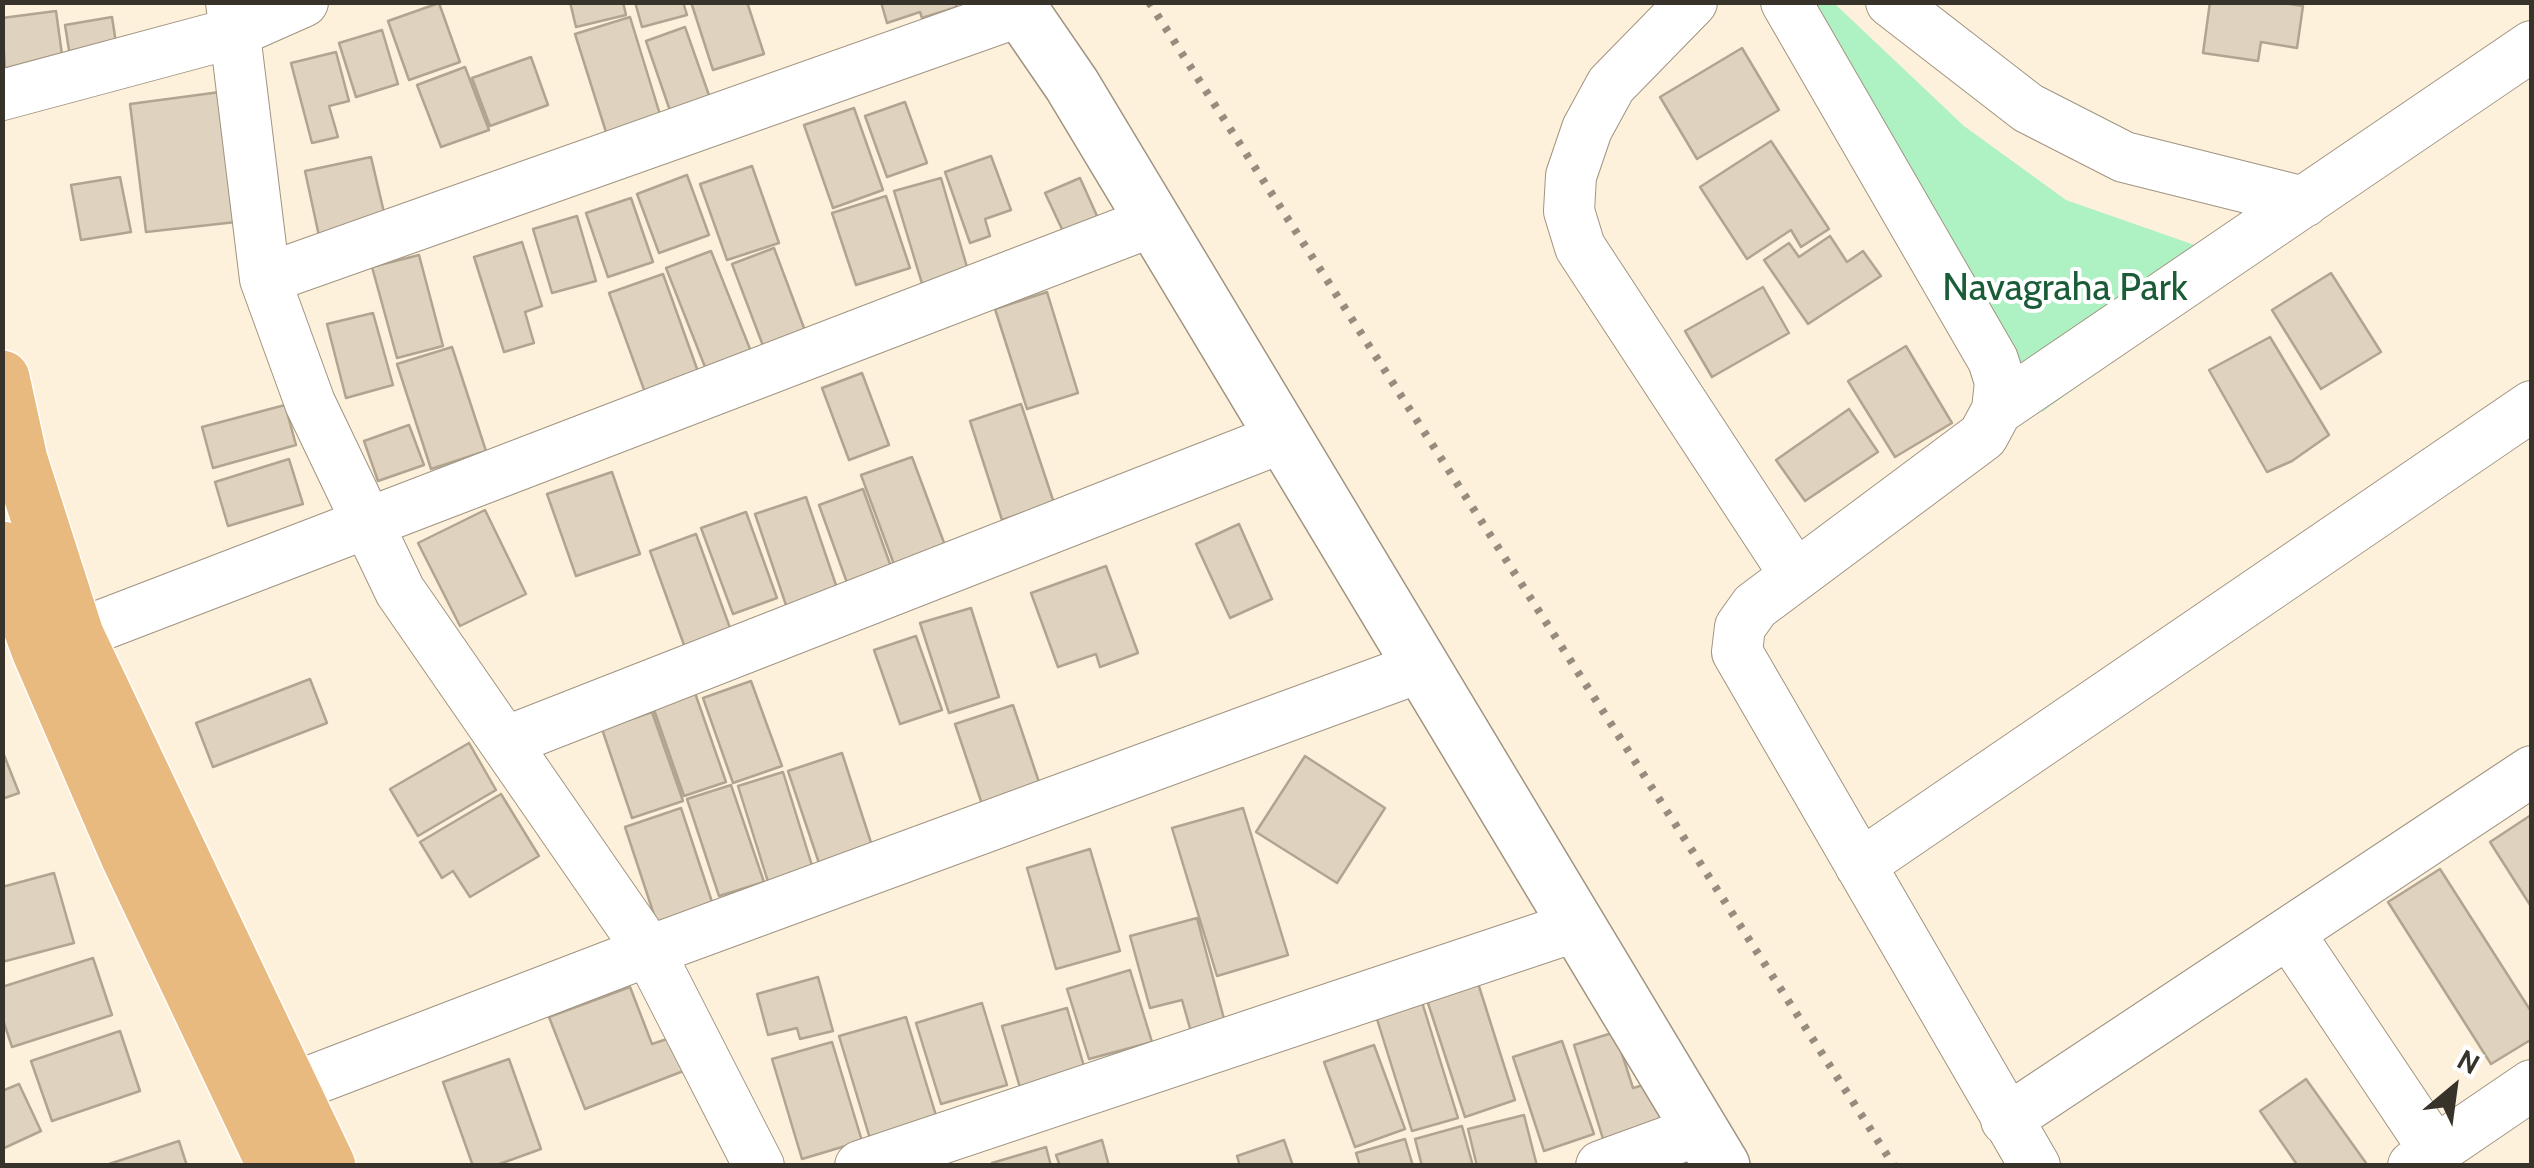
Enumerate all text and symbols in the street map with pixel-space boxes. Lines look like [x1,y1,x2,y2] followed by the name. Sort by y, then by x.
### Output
[1942,266,2188,312] park label: Navagraha Park
[2404,1038,2504,1138] north arrow
[2452,1042,2485,1081] text: N

